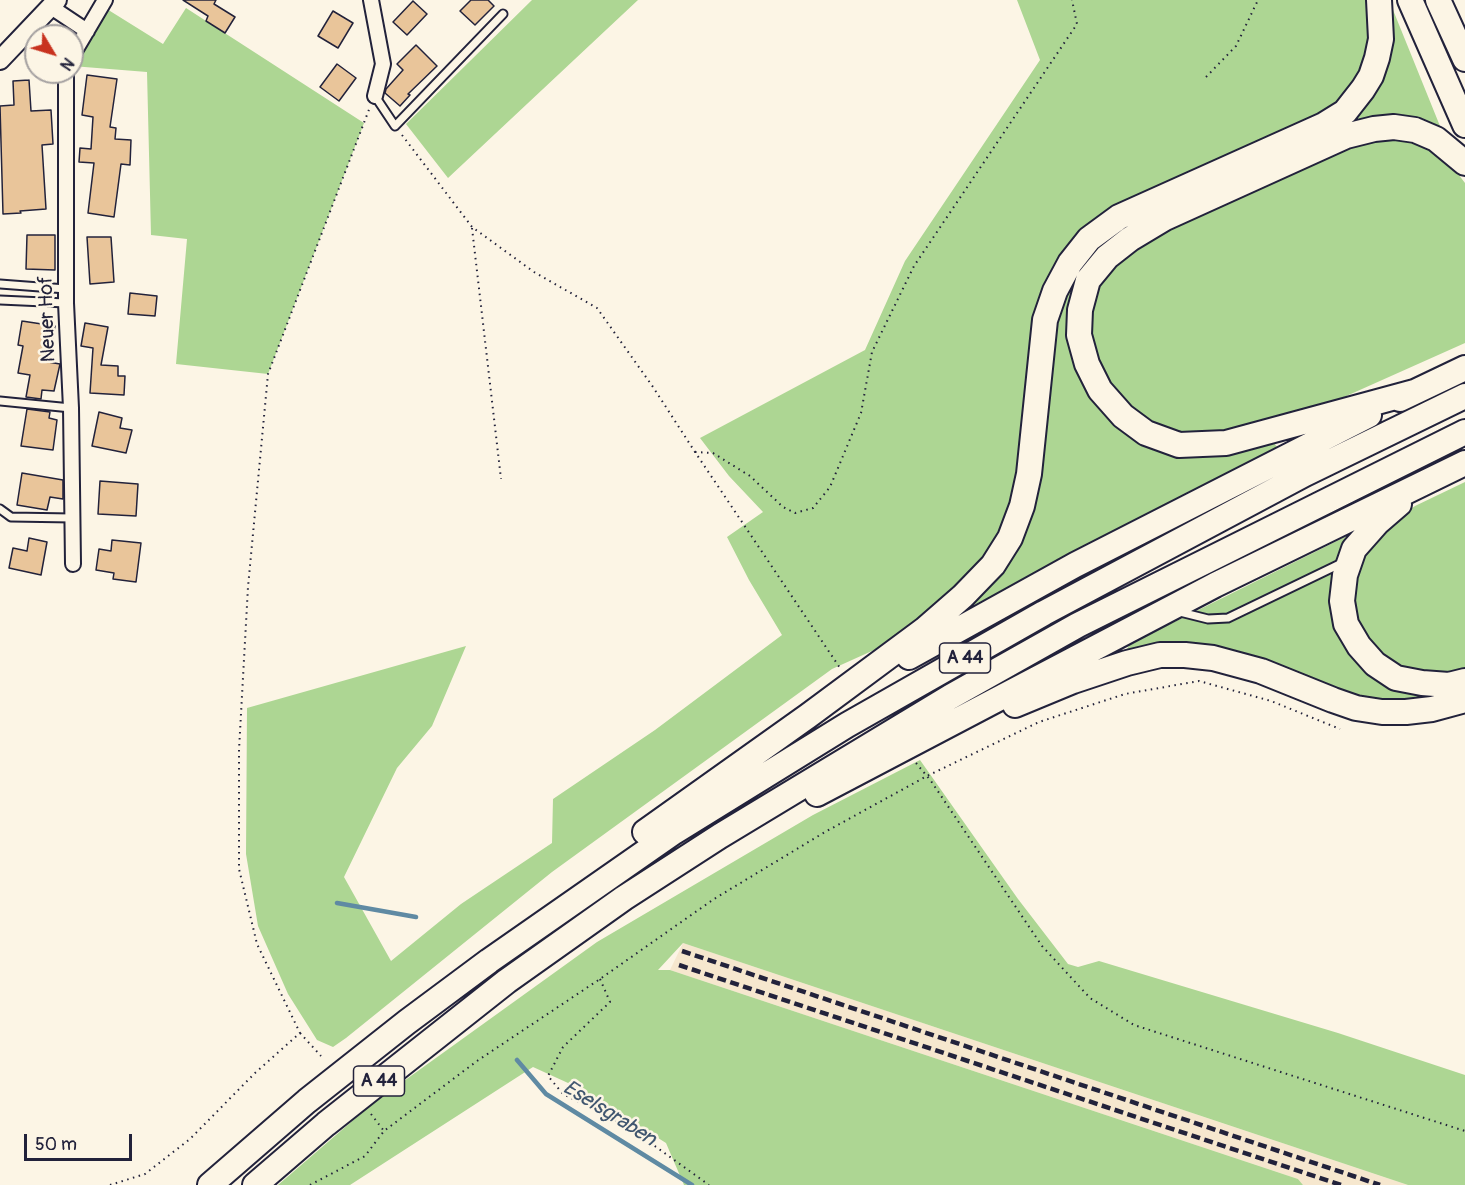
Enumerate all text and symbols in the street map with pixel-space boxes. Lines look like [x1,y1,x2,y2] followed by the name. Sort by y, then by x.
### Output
[24,24,84,84] north arrow
[55,53,78,74] text: N
[35,275,61,363] street label: Neuer Hof
[940,643,990,673] road number: A 44
[354,1066,404,1096] road number: A 44
[558,1075,660,1153] water label: Eselsgraben
[27,1122,135,1160] scale bar
[35,1133,77,1156] text: 50 m

